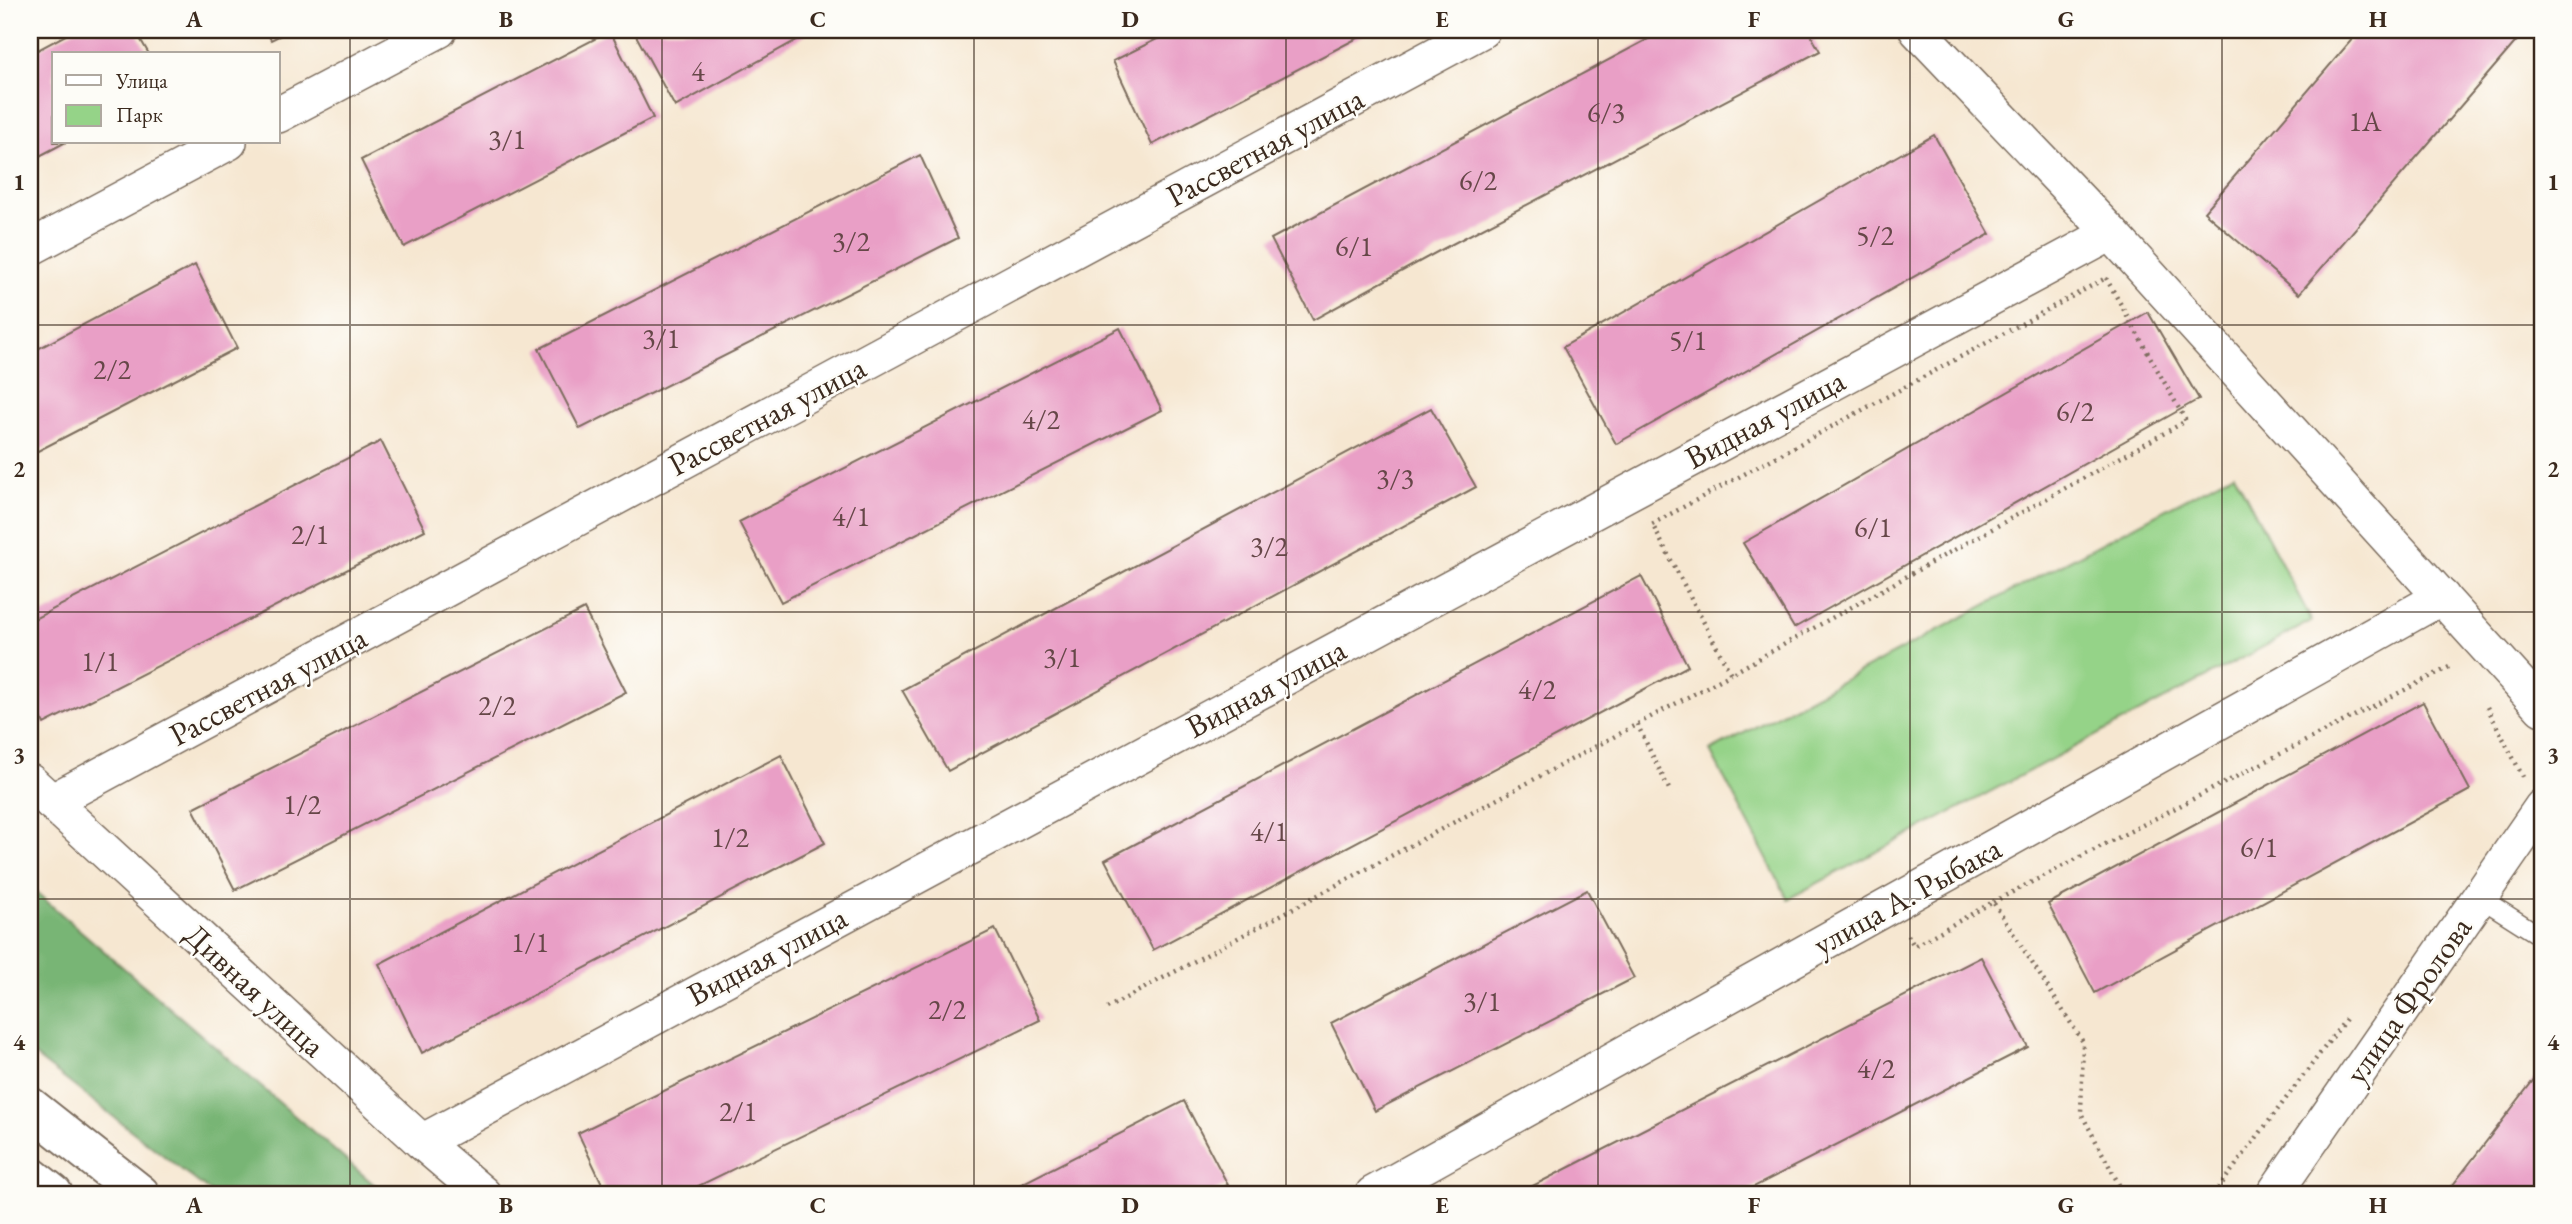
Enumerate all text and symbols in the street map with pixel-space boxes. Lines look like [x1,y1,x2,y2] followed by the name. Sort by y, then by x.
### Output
[185,4,203,34] text: A
[499,4,513,34] text: B
[810,4,826,34] text: C
[1121,4,1139,34] text: D
[1435,4,1449,34] text: E
[1748,4,1761,34] text: F
[2058,4,2074,34] text: G
[2369,4,2387,34] text: H
[52,52,280,144] legend
[691,53,705,89] house number: 4
[115,67,168,94] text: Улица
[1159,77,1371,217] street label: Рассветная улица
[1587,94,1625,130] house number: 6/3
[116,101,163,128] text: Парк
[2349,103,2382,139] house number: 1А
[488,121,526,157] house number: 3/1
[1459,162,1498,198] house number: 6/2
[13,167,25,197] text: 1
[2547,167,2559,197] text: 1
[1856,217,1895,253] house number: 5/2
[832,223,871,259] house number: 3/2
[1335,228,1373,264] house number: 6/1
[642,320,680,356] house number: 3/1
[1669,322,1707,358] house number: 5/1
[661,346,873,486] street label: Рассветная улица
[93,351,132,387] house number: 2/2
[1678,359,1852,479] street label: Видная улица
[2056,393,2095,429] house number: 6/2
[1022,401,1061,437] house number: 4/2
[13,454,25,484] text: 2
[2547,454,2559,484] text: 2
[1376,460,1414,496] house number: 3/3
[832,498,870,534] house number: 4/1
[1854,509,1892,545] house number: 6/1
[291,516,329,552] house number: 2/1
[1250,528,1289,564] house number: 3/2
[162,616,374,756] street label: Рассветная улица
[1179,628,1353,748] street label: Видная улица
[1043,639,1081,675] house number: 3/1
[81,643,119,679] house number: 1/1
[1518,671,1557,707] house number: 4/2
[478,687,517,723] house number: 2/2
[13,740,25,770] text: 3
[2547,740,2559,770] text: 3
[283,786,322,822] house number: 1/2
[1250,813,1288,849] house number: 4/1
[711,819,750,855] house number: 1/2
[1805,827,2009,965] street label: улица А. Рыбака
[2240,829,2278,865] house number: 6/1
[680,896,854,1016] street label: Видная улица
[2335,908,2481,1092] street label: улица Фролова
[176,914,335,1066] street label: Дивная улица
[511,924,549,960] house number: 1/1
[1463,983,1501,1019] house number: 3/1
[928,991,967,1027] house number: 2/2
[13,1027,26,1057] text: 4
[2547,1027,2560,1057] text: 4
[1857,1050,1896,1086] house number: 4/2
[719,1093,757,1129] house number: 2/1
[185,1190,203,1220] text: A
[499,1190,513,1220] text: B
[810,1190,826,1220] text: C
[1121,1190,1139,1220] text: D
[1435,1190,1449,1220] text: E
[1748,1190,1761,1220] text: F
[2058,1190,2074,1220] text: G
[2369,1190,2387,1220] text: H

